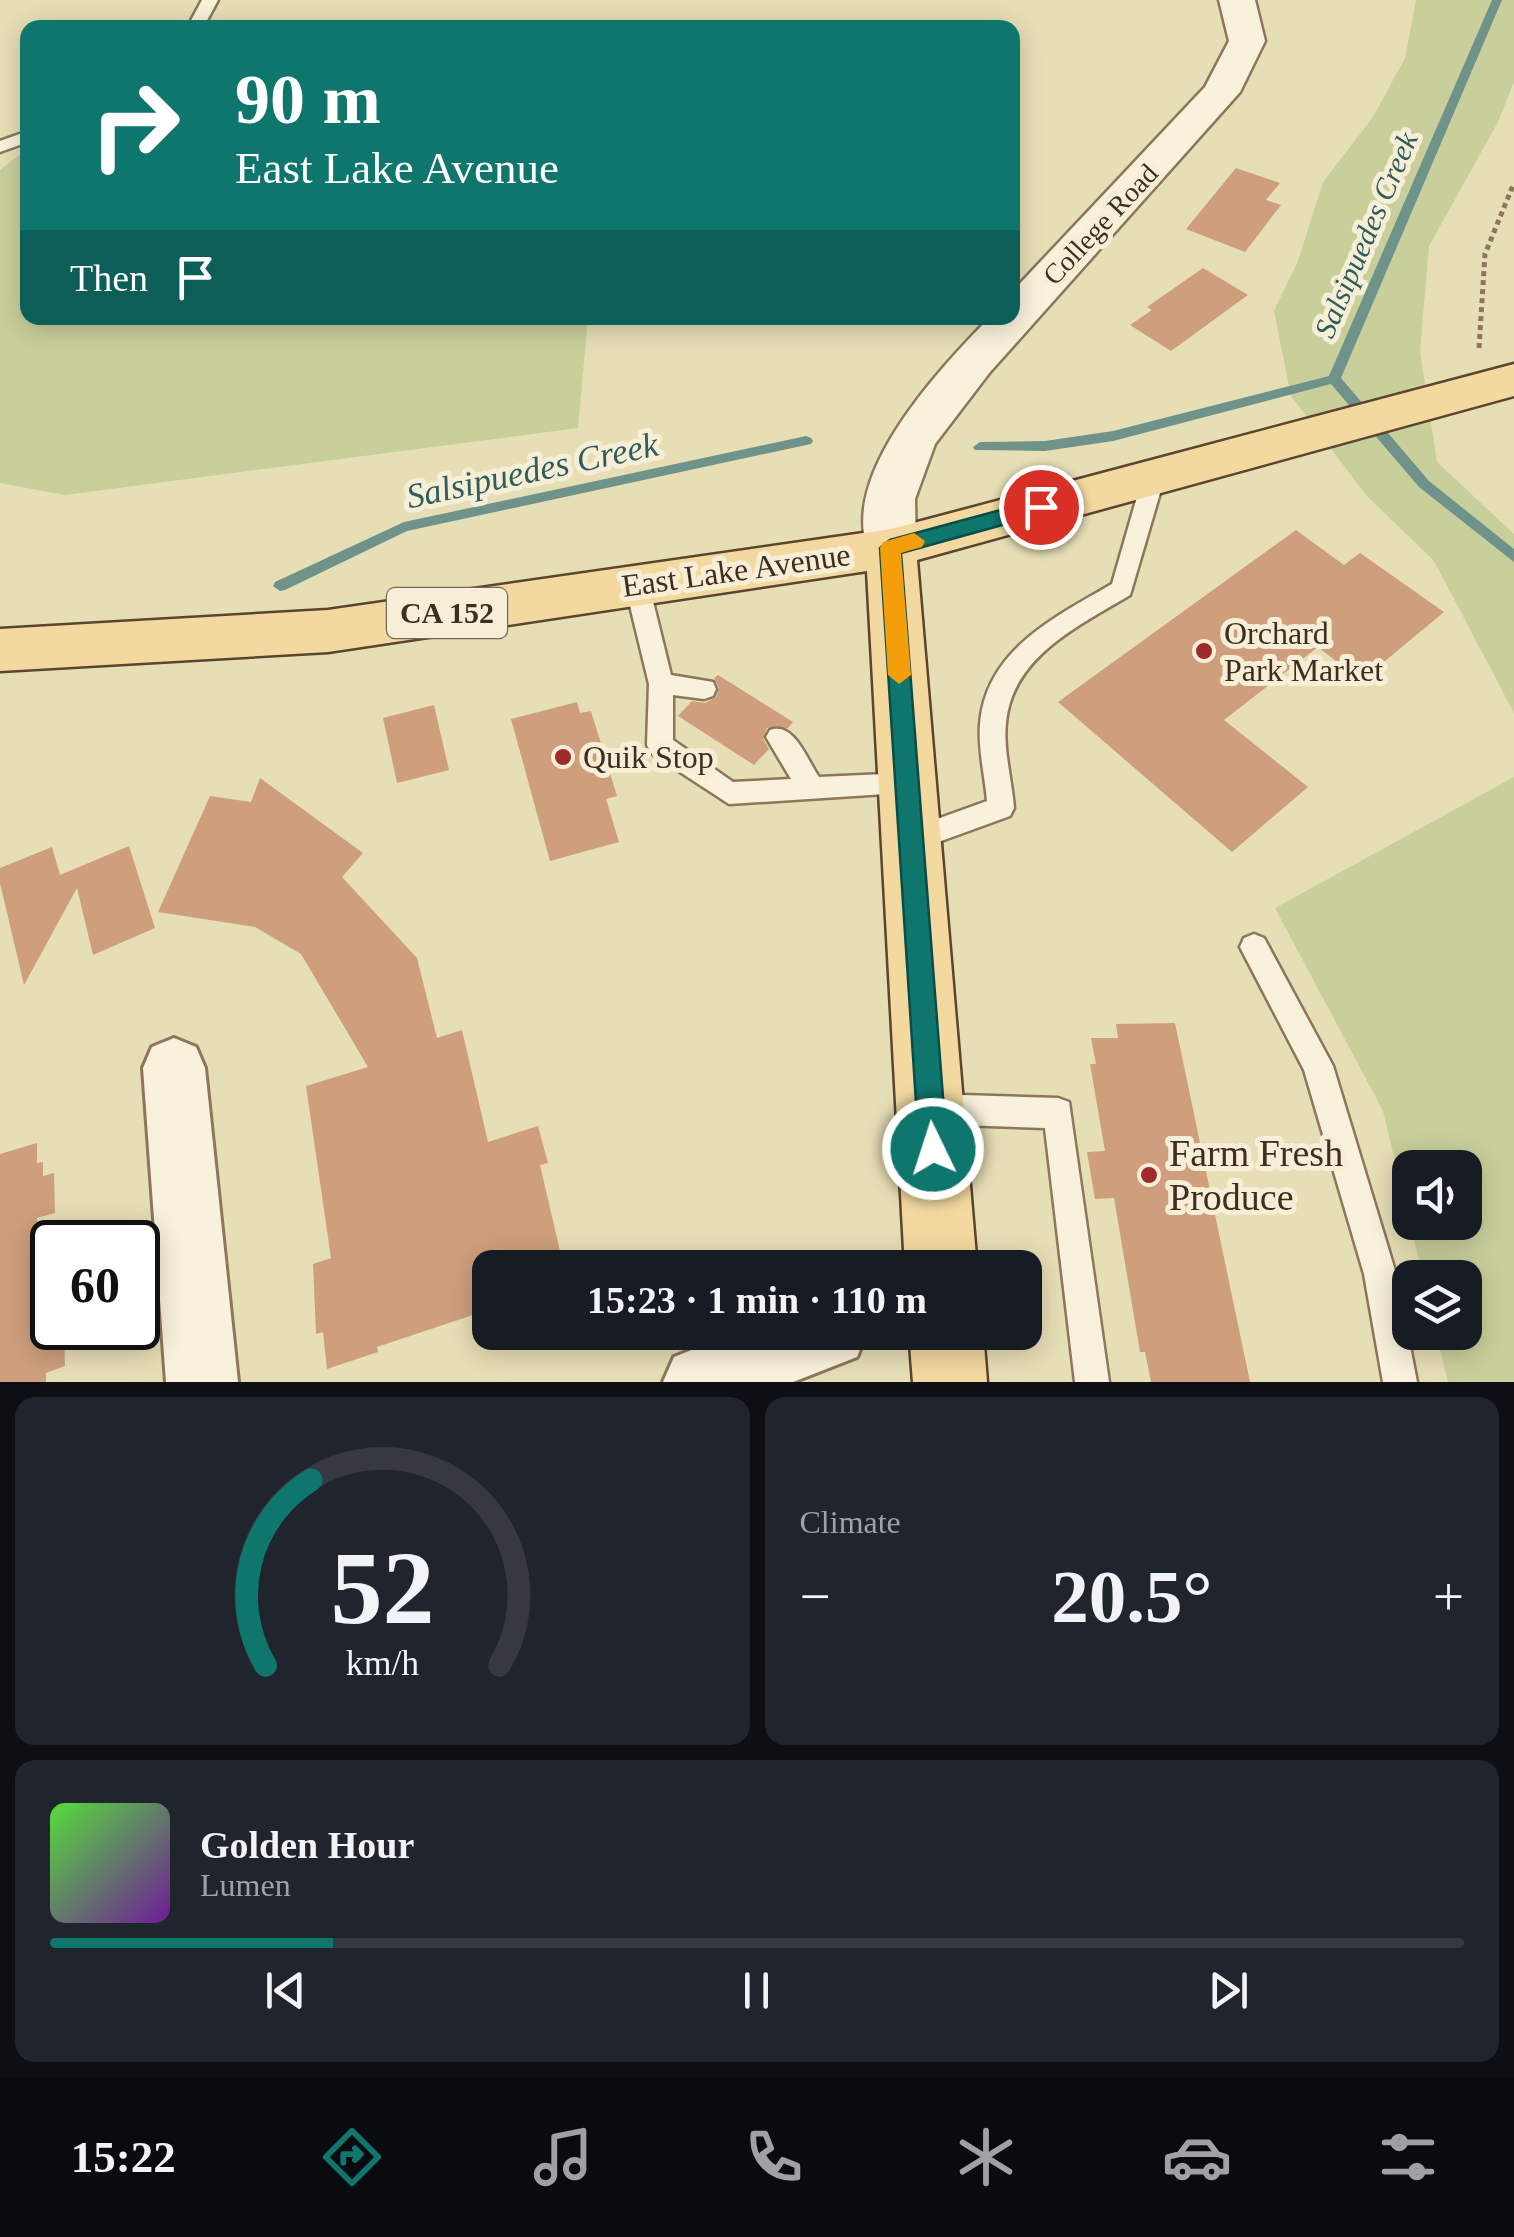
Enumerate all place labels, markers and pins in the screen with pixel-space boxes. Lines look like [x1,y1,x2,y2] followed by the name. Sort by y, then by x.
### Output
[999,465,1084,550] pin
[1224,615,1383,688] place label: Orchard Park Market
[1193,640,1215,662] marker: Orchard Park Market
[583,739,714,775] place label: Quik Stop
[552,746,574,768] marker: Quik Stop
[1169,1132,1343,1218] place label: Farm Fresh Produce
[1138,1164,1160,1186] marker: Farm Fresh Produce

